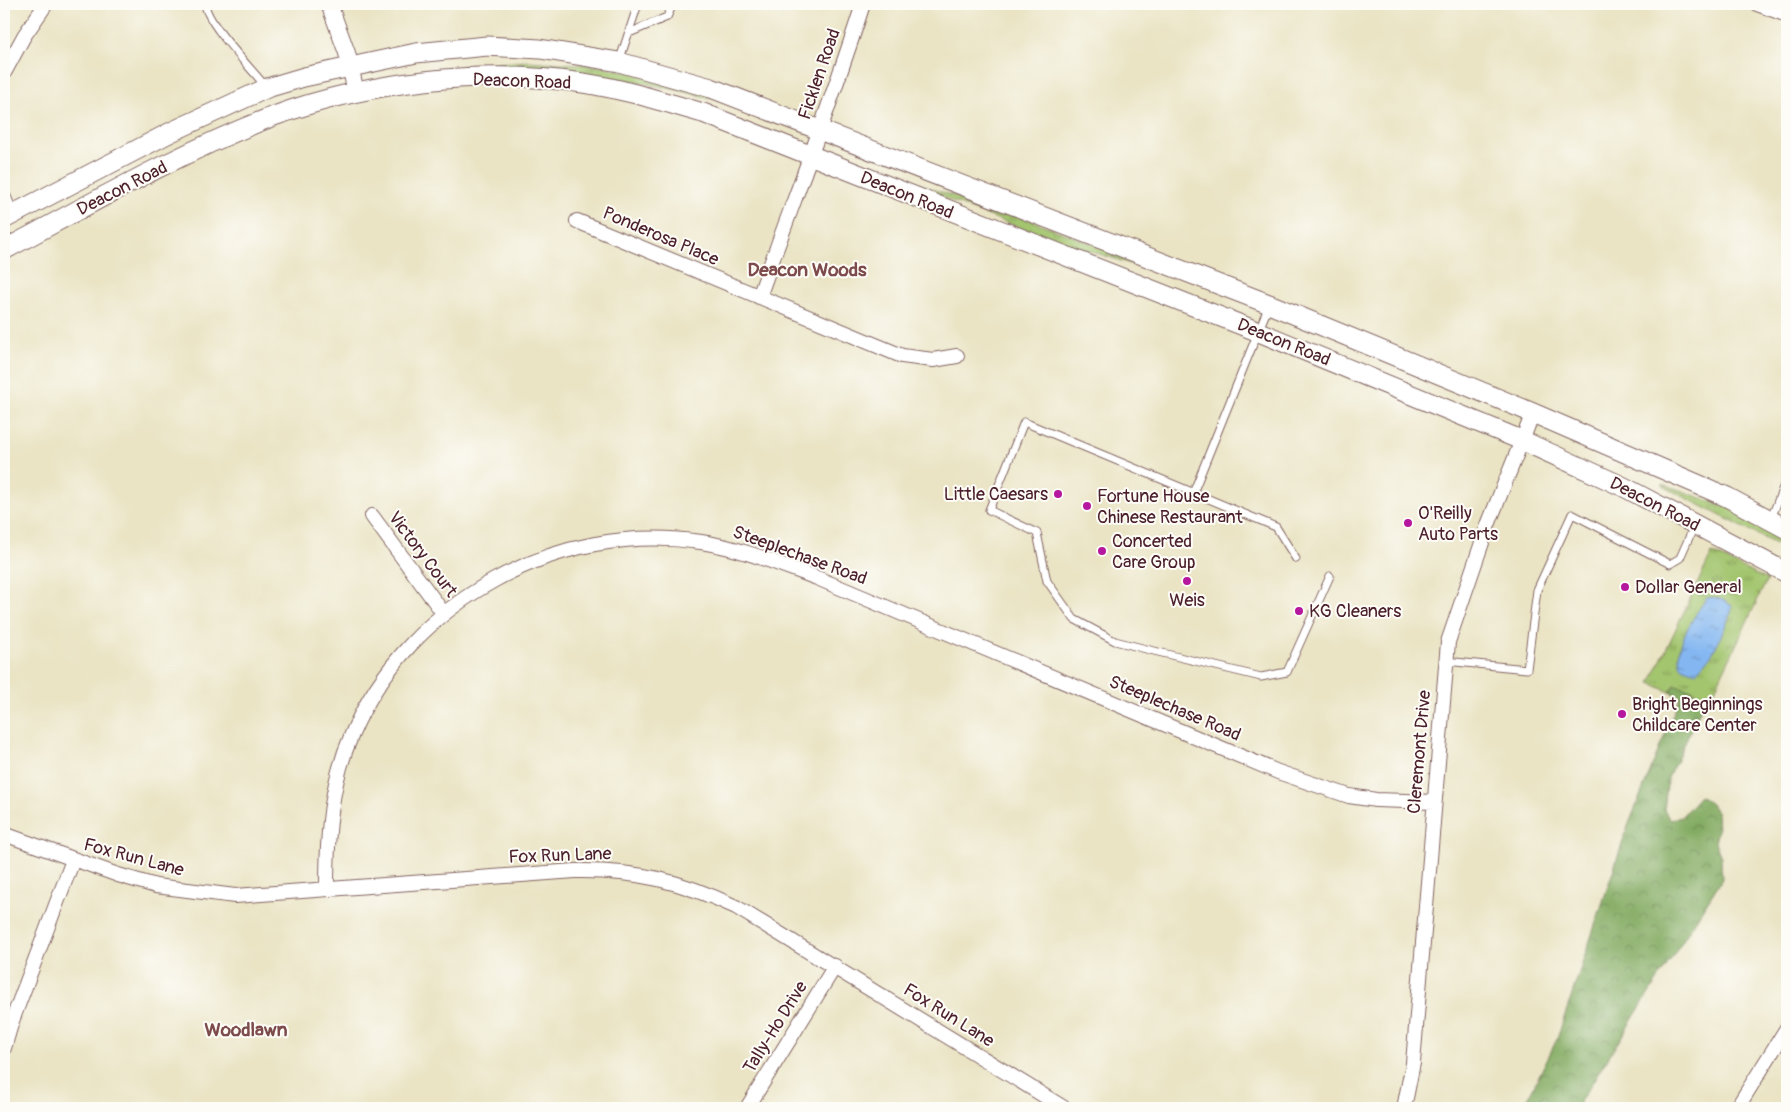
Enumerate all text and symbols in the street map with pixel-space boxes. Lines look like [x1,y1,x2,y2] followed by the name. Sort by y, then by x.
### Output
[793,26,846,123] street label: Ficklen Road
[472,68,572,95] street label: Deacon Road
[73,156,171,221] street label: Deacon Road
[857,166,957,225] street label: Deacon Road
[599,202,723,271] street label: Ponderosa Place
[747,258,867,282] district label: Deacon Woods
[1234,313,1334,372] street label: Deacon Road
[1606,472,1704,537] street label: Deacon Road
[944,483,1048,506] place label: Little Caesars
[1097,485,1244,529] place label: Fortune House Chinese Restaurant
[1052,488,1064,500] marker: Little Caesars
[1081,500,1093,512] marker: Fortune House Chinese Restaurant
[1418,502,1498,546] place label: O'Reilly Auto Parts
[383,507,463,602] street label: Victory Court
[1402,517,1414,529] marker: O'Reilly Auto Parts
[730,521,870,590] street label: Steeplechase Road
[1112,530,1196,574] place label: Concerted Care Group
[1096,545,1108,557] marker: Concerted Care Group
[1181,575,1193,587] marker: Weis
[1635,576,1742,599] place label: Dollar General
[1619,581,1631,593] marker: Dollar General
[1169,589,1205,612] place label: Weis
[1309,600,1401,623] place label: KG Cleaners
[1293,605,1305,617] marker: KG Cleaners
[1105,670,1244,747] street label: Steeplechase Road
[1403,689,1436,815] street label: Cleremont Drive
[1632,693,1762,737] place label: Bright Beginnings Childcare Center
[1616,708,1628,720] marker: Bright Beginnings Childcare Center
[81,833,187,882] street label: Fox Run Lane
[508,842,612,869] street label: Fox Run Lane
[738,977,813,1078] street label: Tally-Ho Drive
[899,978,999,1053] street label: Fox Run Lane
[205,1018,288,1042] district label: Woodlawn

